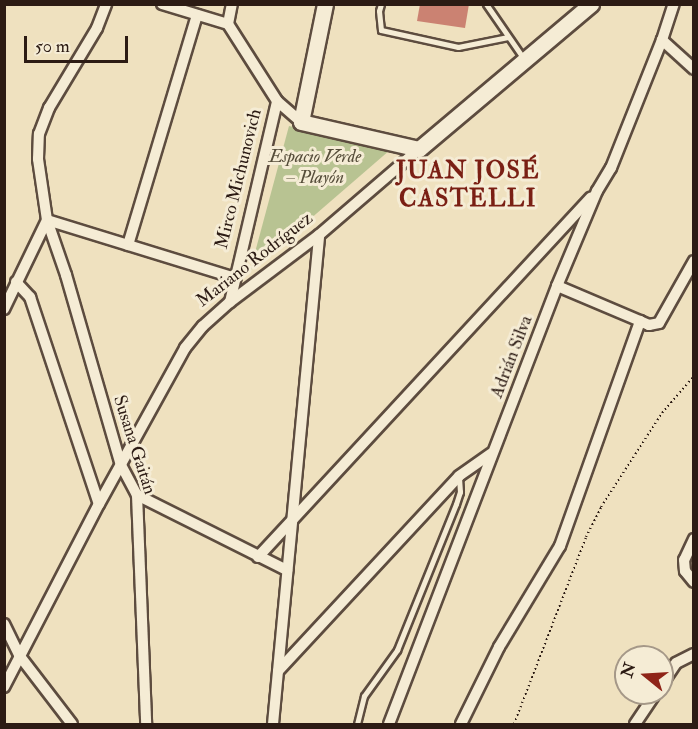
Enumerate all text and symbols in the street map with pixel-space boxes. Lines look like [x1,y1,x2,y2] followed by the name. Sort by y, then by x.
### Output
[27,24,130,62] scale bar
[35,35,70,58] text: 50 m
[211,107,267,251] street label: Mirco Michunovich
[269,147,361,190] park label: Espacio Verde – Playón
[396,157,540,213] district label: JUAN JOSÉ CASTELLI
[193,208,317,312] street label: Mariano Rodríguez
[486,313,538,401] street label: Adrián Silva
[108,393,160,497] street label: Susana Gaitán
[614,645,674,705] north arrow
[617,660,641,680] text: N

